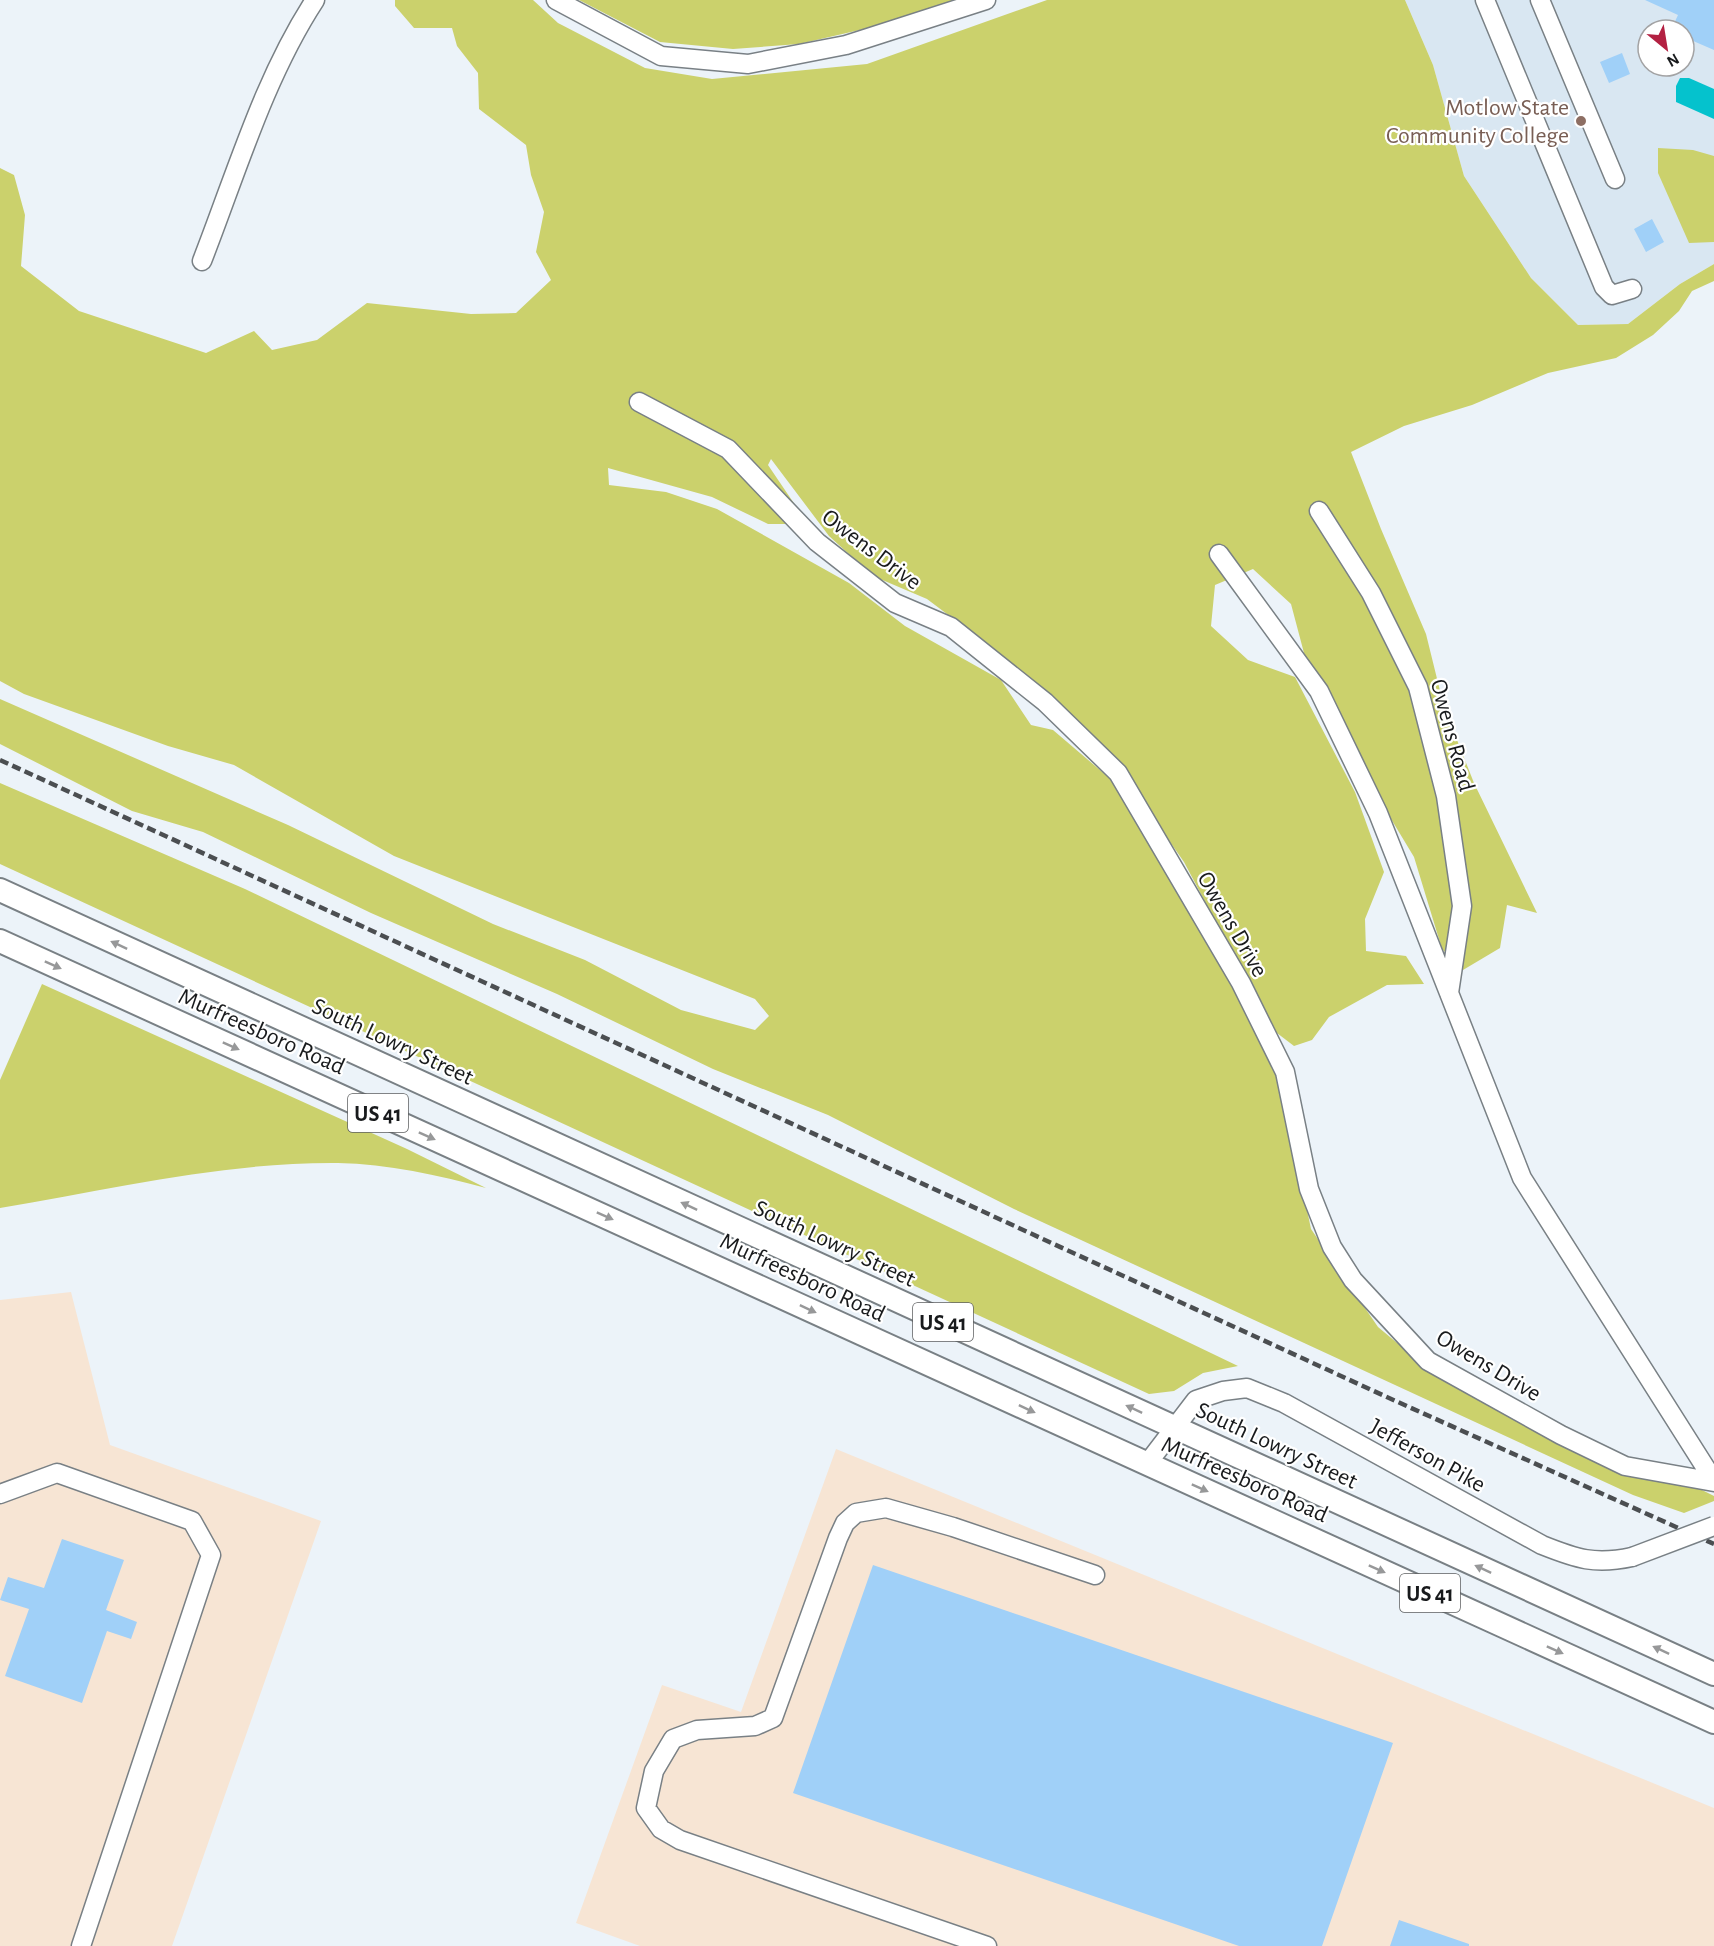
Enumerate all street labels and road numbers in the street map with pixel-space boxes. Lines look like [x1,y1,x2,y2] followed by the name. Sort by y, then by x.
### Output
[817,505,925,595] street label: Owens Drive
[1426,677,1479,794] street label: Owens Road
[1192,868,1272,981] street label: Owens Drive
[175,984,348,1079] street label: Murfreesboro Road
[308,994,477,1090] street label: South Lowry Street
[348,1094,408,1132] road number: US 41
[750,1196,919,1292] street label: South Lowry Street
[716,1229,889,1327] street label: Murfreesboro Road
[913,1303,973,1341] road number: US 41
[1432,1325,1545,1406] street label: Owens Drive
[1192,1398,1361,1494] street label: South Lowry Street
[1366,1414,1489,1497] street label: Jefferson Pike
[1158,1432,1331,1527] street label: Murfreesboro Road
[1400,1574,1460,1612] road number: US 41

